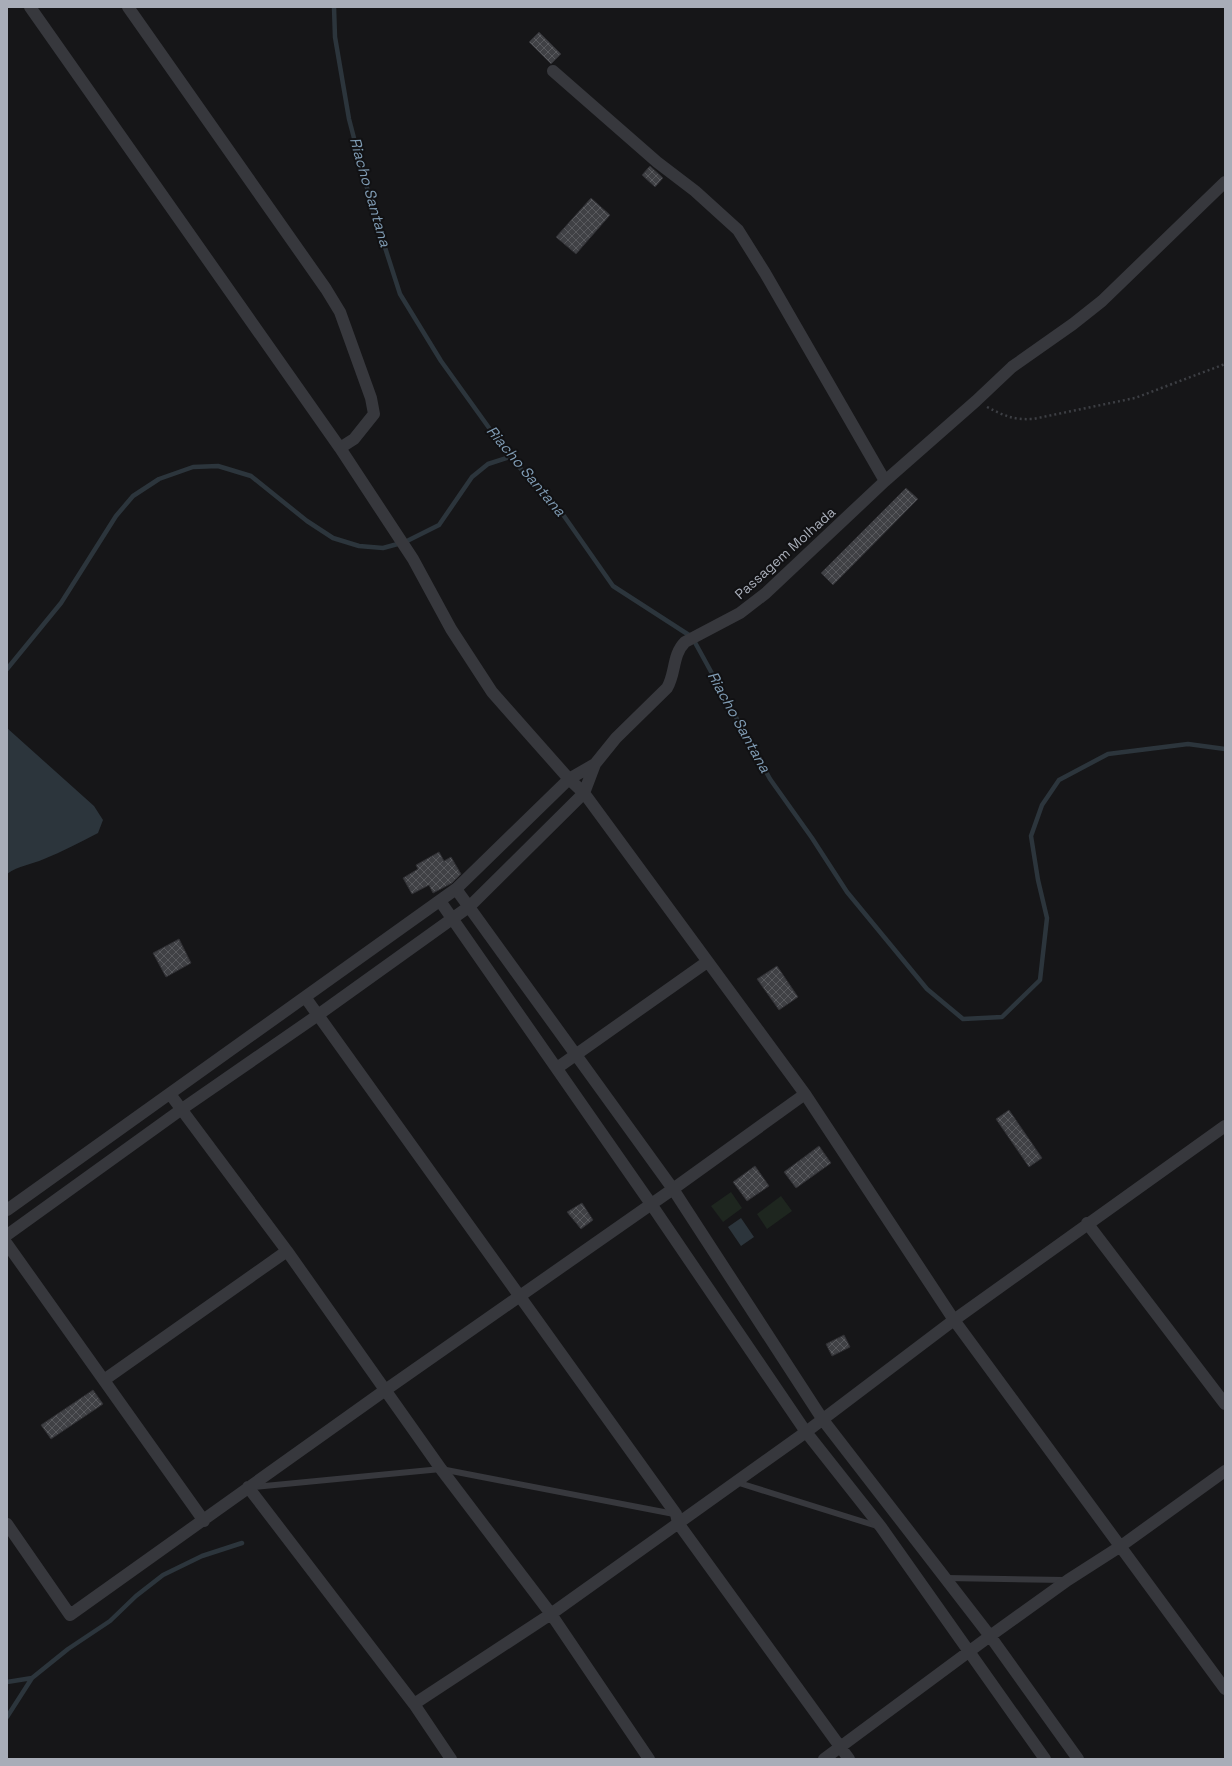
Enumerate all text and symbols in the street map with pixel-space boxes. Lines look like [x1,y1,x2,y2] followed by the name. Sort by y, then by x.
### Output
[346,135,395,249] water label: Riacho Santana
[483,421,570,520] water label: Riacho Santana
[731,503,839,603] street label: Passagem Molhada
[704,668,775,776] water label: Riacho Santana

